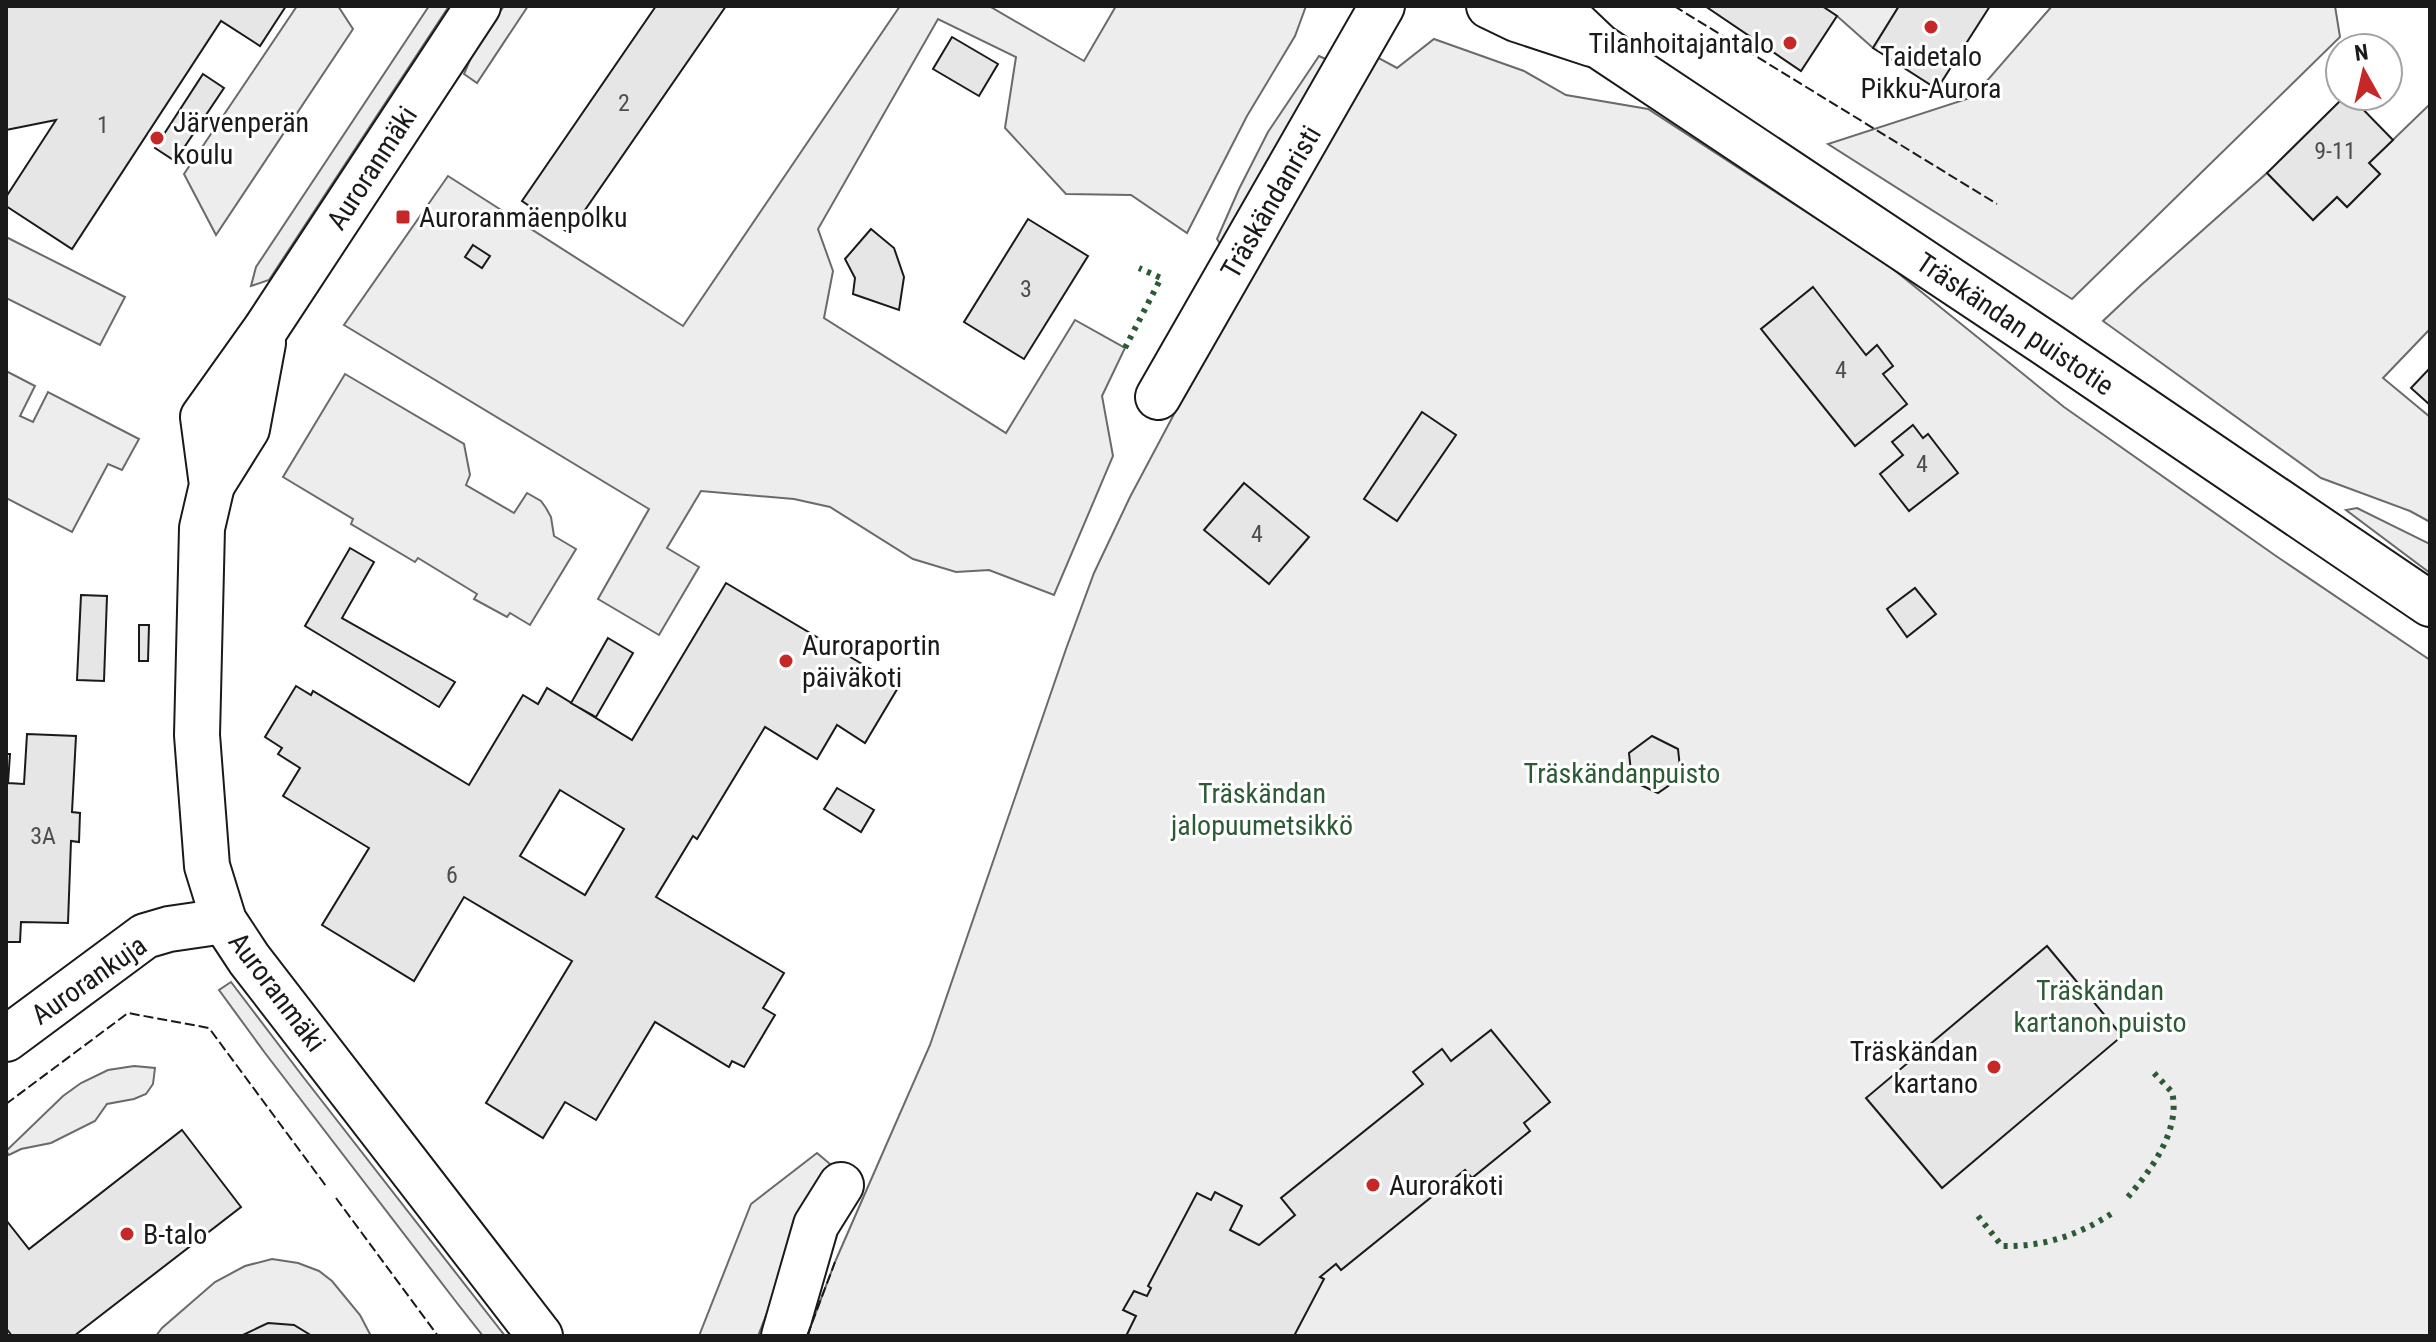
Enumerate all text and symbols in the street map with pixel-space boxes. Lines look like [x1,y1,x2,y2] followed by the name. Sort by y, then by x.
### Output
[1922,18,1940,36] marker: Taidetalo Pikku-Aurora
[1588,27,1774,60] place label: Tilanhoitajantalo
[2324,32,2404,112] north arrow
[1781,34,1799,52] marker: Tilanhoitajantalo
[2353,39,2370,66] text: N
[1861,40,2001,105] place label: Taidetalo Pikku-Aurora
[618,89,630,117] house number: 2
[320,100,424,236] street label: Auroranmäki
[173,106,309,171] place label: Järvenperän koulu
[97,111,109,139] house number: 1
[1214,120,1328,284] street label: Träskändanristi
[148,129,166,147] marker: Järvenperän koulu
[2314,137,2356,165] house number: 9-11
[419,201,627,234] place label: Auroranmäenpolku
[394,208,412,226] marker: Auroranmäenpolku
[1910,246,2120,402] street label: Träskändan puistotie
[1020,275,1032,303] house number: 3
[1835,356,1847,384] house number: 4
[1916,450,1928,478] house number: 4
[1251,520,1263,548] house number: 4
[802,629,941,694] place label: Auroraportin päiväkoti
[777,652,795,670] marker: Auroraportin päiväkoti
[1524,757,1720,790] park label: Träskändanpuisto
[1170,777,1353,842] park label: Träskändan jalopuumetsikkö
[30,822,56,850] house number: 3A
[446,861,458,889] house number: 6
[222,926,332,1058] street label: Auroranmäki
[25,928,153,1032] street label: Aurorankuja
[2013,974,2187,1039] park label: Träskändan kartanon puisto
[1850,1035,1978,1100] place label: Träskändan kartano
[1985,1058,2003,1076] marker: Träskändan kartano
[1389,1169,1504,1202] place label: Aurorakoti
[1364,1176,1382,1194] marker: Aurorakoti
[143,1218,207,1251] place label: B-talo
[118,1225,136,1243] marker: B-talo

